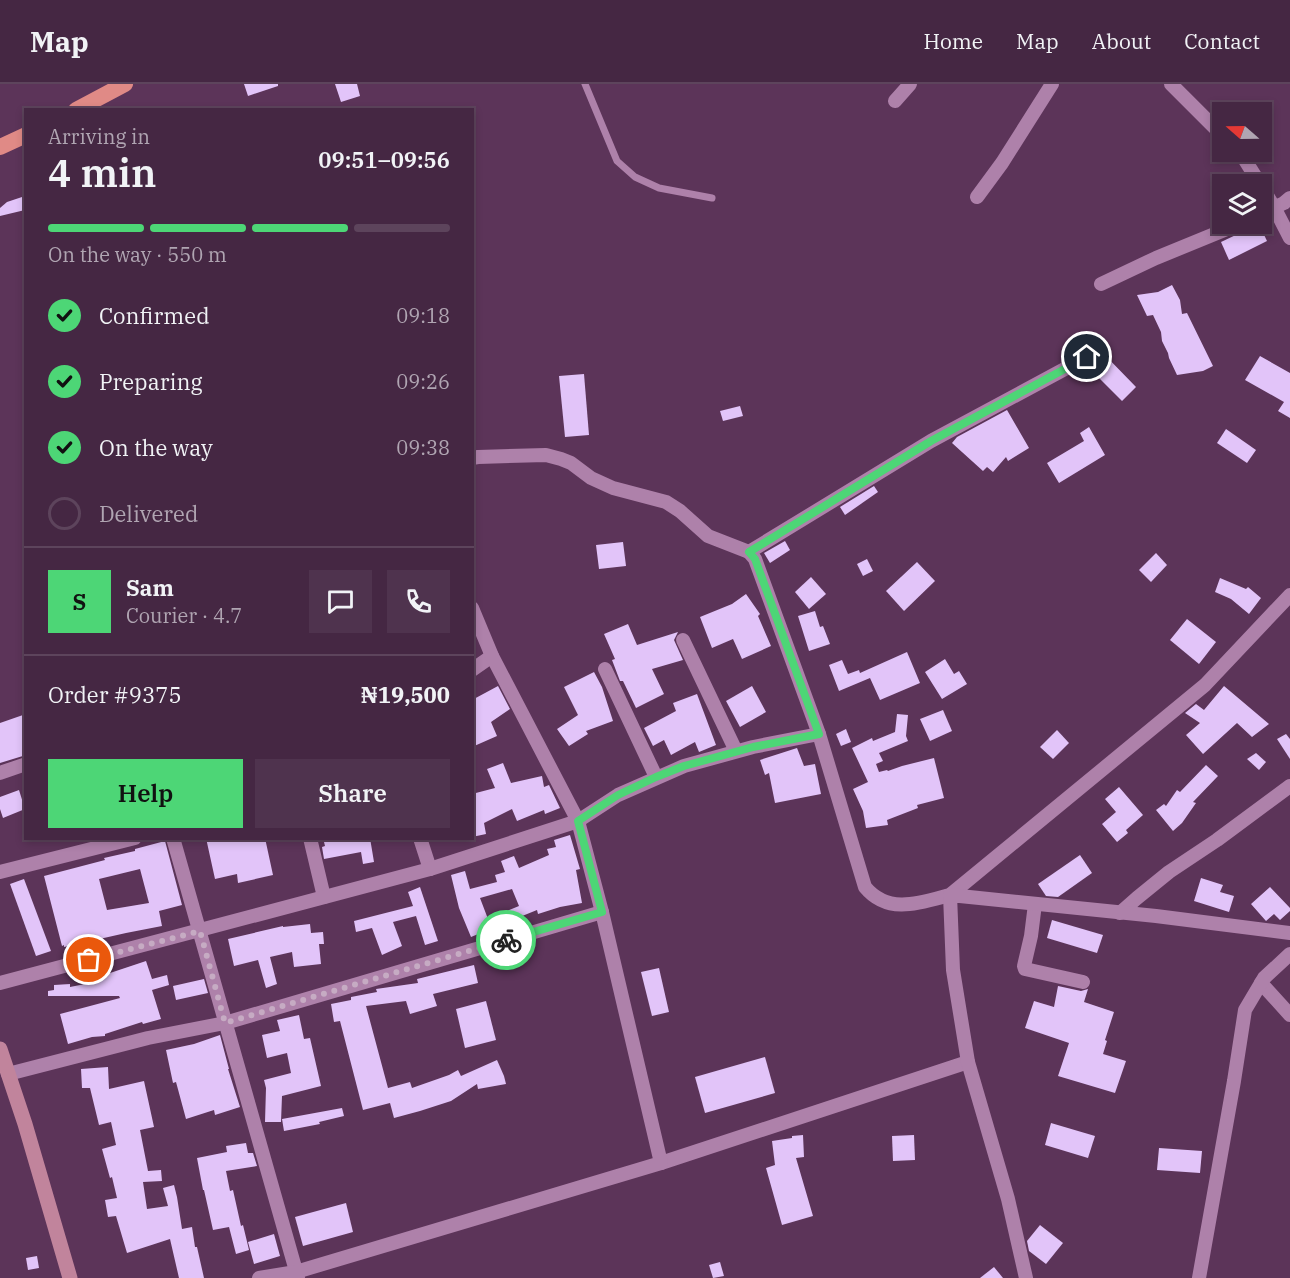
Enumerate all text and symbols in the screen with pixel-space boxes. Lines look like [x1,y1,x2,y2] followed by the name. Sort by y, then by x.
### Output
[30,23,89,60] text: Map
[923,27,983,55] text: Home
[1016,27,1059,55] text: Map
[1092,27,1151,55] text: About
[1184,27,1260,55] text: Contact
[1212,102,1272,162] north arrow
[1212,102,1272,234] map controls
[48,123,150,150] text: Arriving in
[318,145,450,174] text: 09:51–09:56
[48,147,156,198] text: 4 min
[1212,174,1272,234] button: layers
[48,241,227,268] text: On the way · 550 m
[48,299,81,332] icon: check
[99,301,210,330] text: Confirmed
[396,302,450,329] text: 09:18
[1061,331,1112,382] pin
[1070,340,1103,373] icon: home
[48,365,81,398] icon: check
[99,367,203,396] text: Preparing
[396,368,450,395] text: 09:26
[48,431,81,464] icon: check
[99,433,213,462] text: On the way
[396,434,450,461] text: 09:38
[99,499,198,528] text: Delivered
[309,570,372,633] button: chat
[387,570,450,633] button: phone
[126,573,174,602] text: Sam
[73,587,86,616] text: S
[126,602,242,629] text: Courier · 4.7
[48,680,182,709] text: Order #9375
[361,680,450,709] text: ₦19,500
[48,759,243,828] button: Help
[255,759,450,828] button: Share
[476,910,536,970] courier
[490,924,523,957] icon: bike
[63,934,114,985] pin
[72,943,105,976] icon: bag

